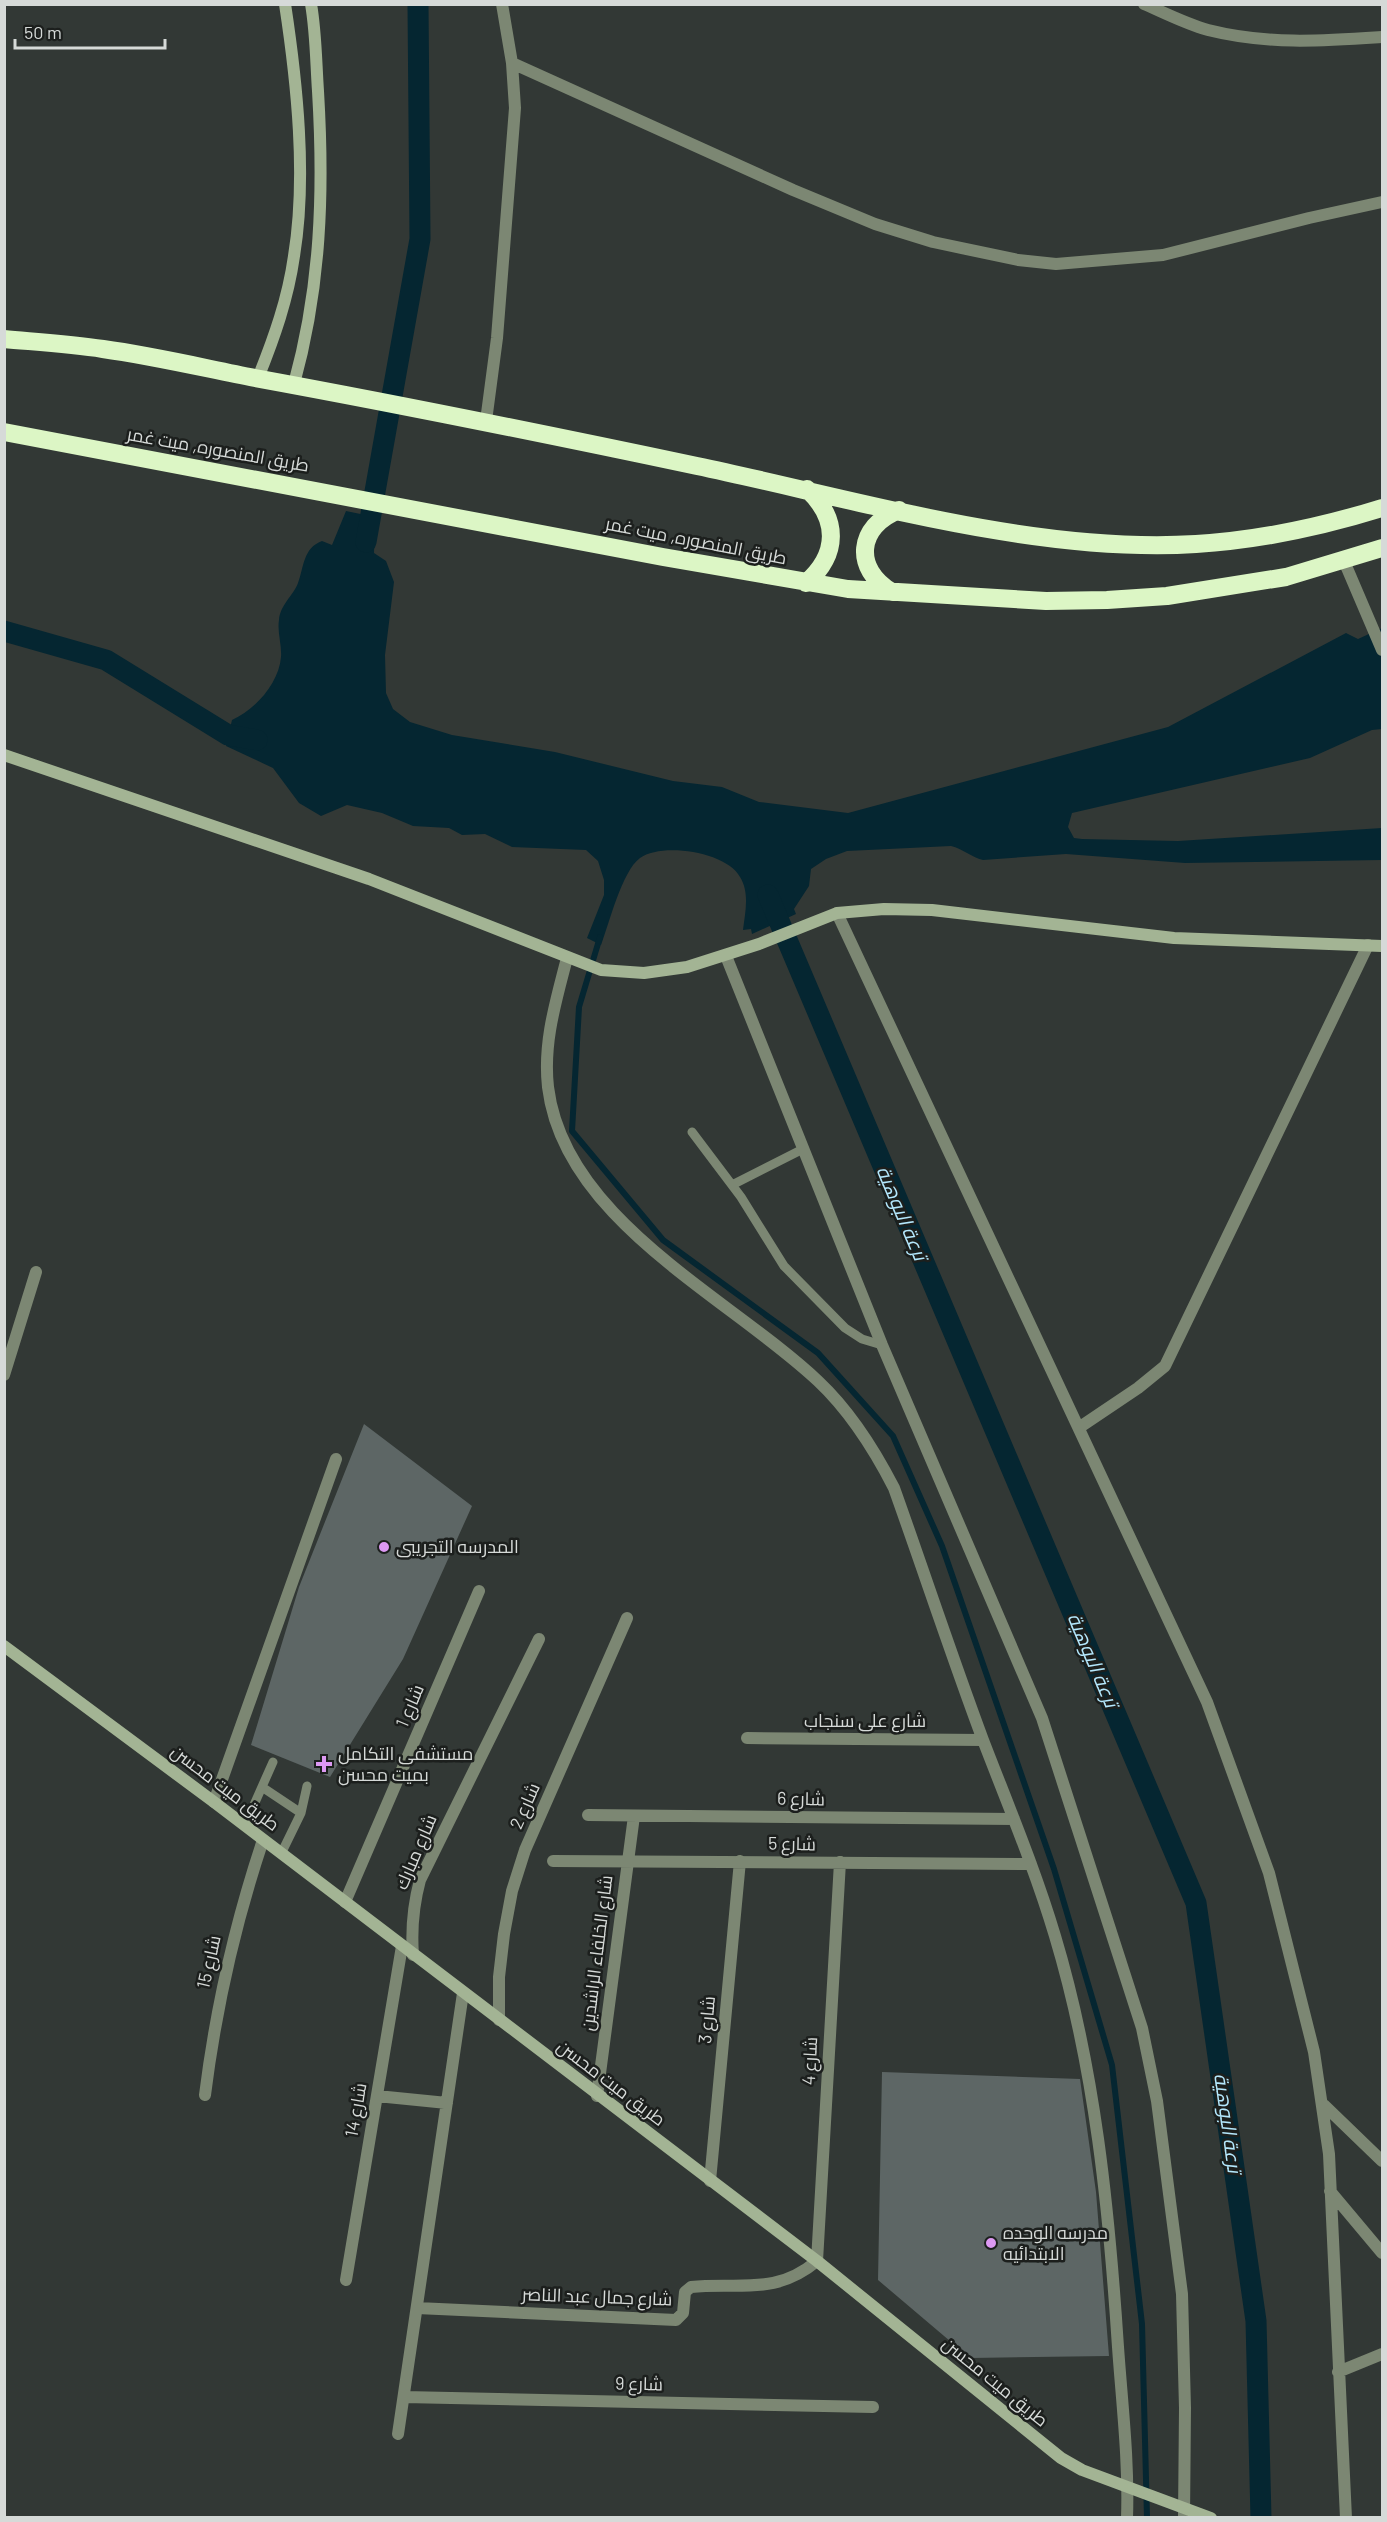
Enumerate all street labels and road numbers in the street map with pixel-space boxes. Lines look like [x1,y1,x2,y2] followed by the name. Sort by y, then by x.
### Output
[124,422,311,478] street label: طريق المنصوره, ميت غمر
[602,511,789,570] street label: طريق المنصوره, ميت غمر
[390,1681,430,1731] street label: شارع 1
[804,1709,926,1733] street label: شارع على سنجاب
[166,1739,284,1837] street label: طريق ميت محسن
[504,1779,546,1833] street label: شارع 2
[777,1787,825,1811] street label: شارع 6
[389,1811,443,1893] street label: شارع مبارك
[768,1832,816,1856] street label: شارع 5
[576,1874,618,2032] street label: شارع الخلفاء الراشدين
[191,1933,227,1991] street label: شارع 15
[693,1995,721,2045] street label: شارع 3
[552,2034,670,2132] street label: طريق ميت محسن
[797,2036,823,2086] street label: شارع 4
[339,2081,373,2139] street label: شارع 14
[520,2282,673,2312] street label: شارع جمال عبد الناصر
[937,2332,1053,2432] street label: طريق ميت محسن
[615,2372,663,2396] street label: شارع 9

